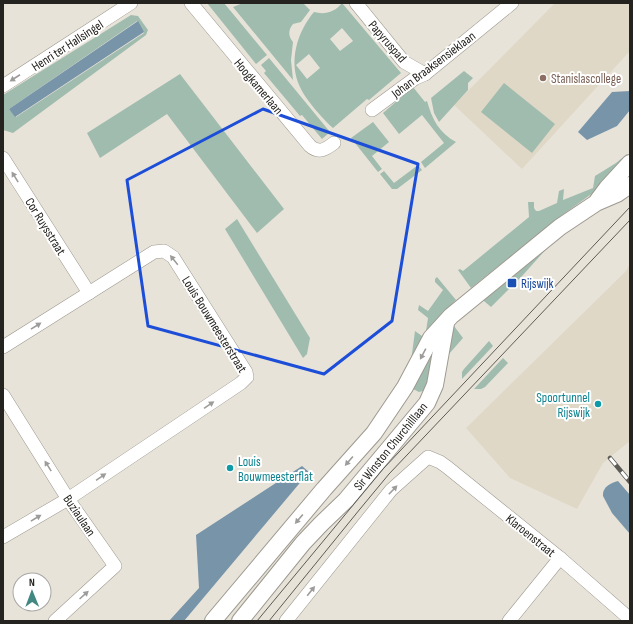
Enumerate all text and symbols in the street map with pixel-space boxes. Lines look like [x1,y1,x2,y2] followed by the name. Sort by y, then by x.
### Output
[29,17,106,75] street label: Henri ter Hallsingel
[365,17,410,66] street label: Papyruspad
[388,28,479,102] street label: Johan Braaksensieklaan
[230,56,286,118] street label: Hoogkamerlaan
[551,71,621,87] place label: Stanislascollege
[538,73,548,83] marker: Stanislascollege
[10,74,20,82] one-way arrow
[11,172,19,182] one-way arrow
[21,195,69,258] street label: Cor Ruysstraat
[169,254,178,265] one-way arrow
[178,273,250,376] street label: Louis Bouwmeesterstraat
[521,276,553,292] place label: Rijswijk
[506,277,518,289] marker: Rijswijk
[31,322,41,330] one-way arrow
[419,348,426,360] one-way arrow
[536,390,590,421] place label: Spoortunnel Rijswijk
[350,399,431,494] street label: Sir Winston Churchilllaan
[593,399,603,409] marker: Spoortunnel Rijswijk
[204,401,214,409] one-way arrow
[238,454,313,485] place label: Louis Bouwmeesterflat
[345,456,354,465] one-way arrow
[44,460,51,471] one-way arrow
[225,463,235,473] marker: Louis Bouwmeesterflat
[96,473,106,481] one-way arrow
[388,485,398,495] one-way arrow
[59,492,99,539] street label: Buziaulaan
[502,511,558,561] street label: Klaroenstraat
[31,514,41,522] one-way arrow
[295,514,303,524] one-way arrow
[12,572,52,612] north arrow
[29,576,35,589] text: N
[306,585,315,596] one-way arrow
[78,590,89,599] one-way arrow

